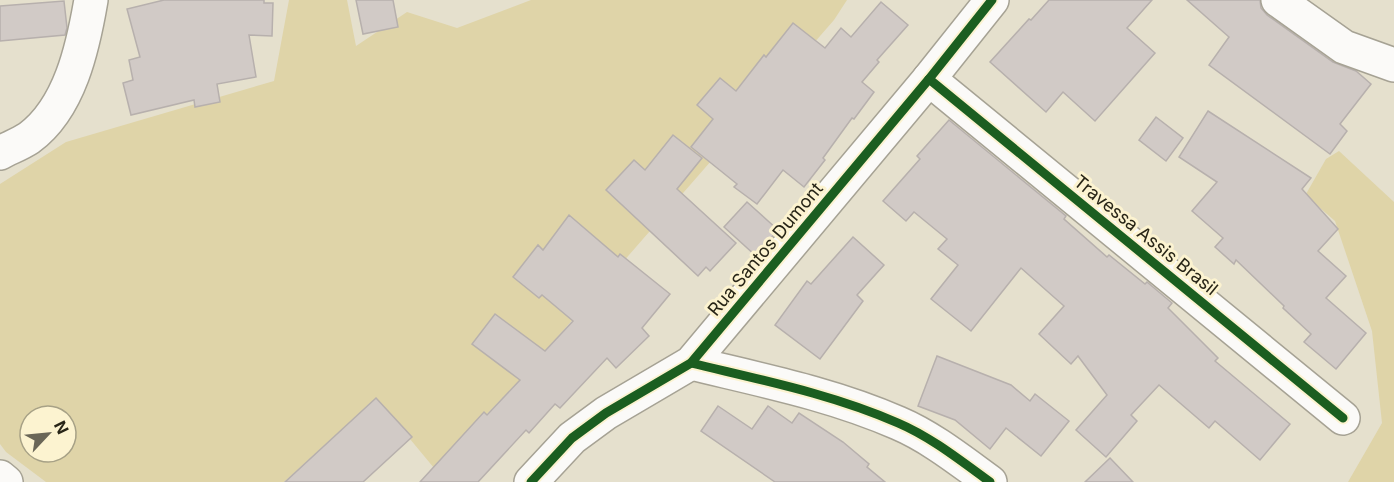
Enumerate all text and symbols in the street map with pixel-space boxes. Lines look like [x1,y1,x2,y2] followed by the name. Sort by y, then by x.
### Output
[1070,171,1222,299] street label: Travessa Assis Brasil
[703,178,827,320] street label: Rua Santos Dumont
[18,404,78,464] north arrow
[50,418,73,437] text: N

